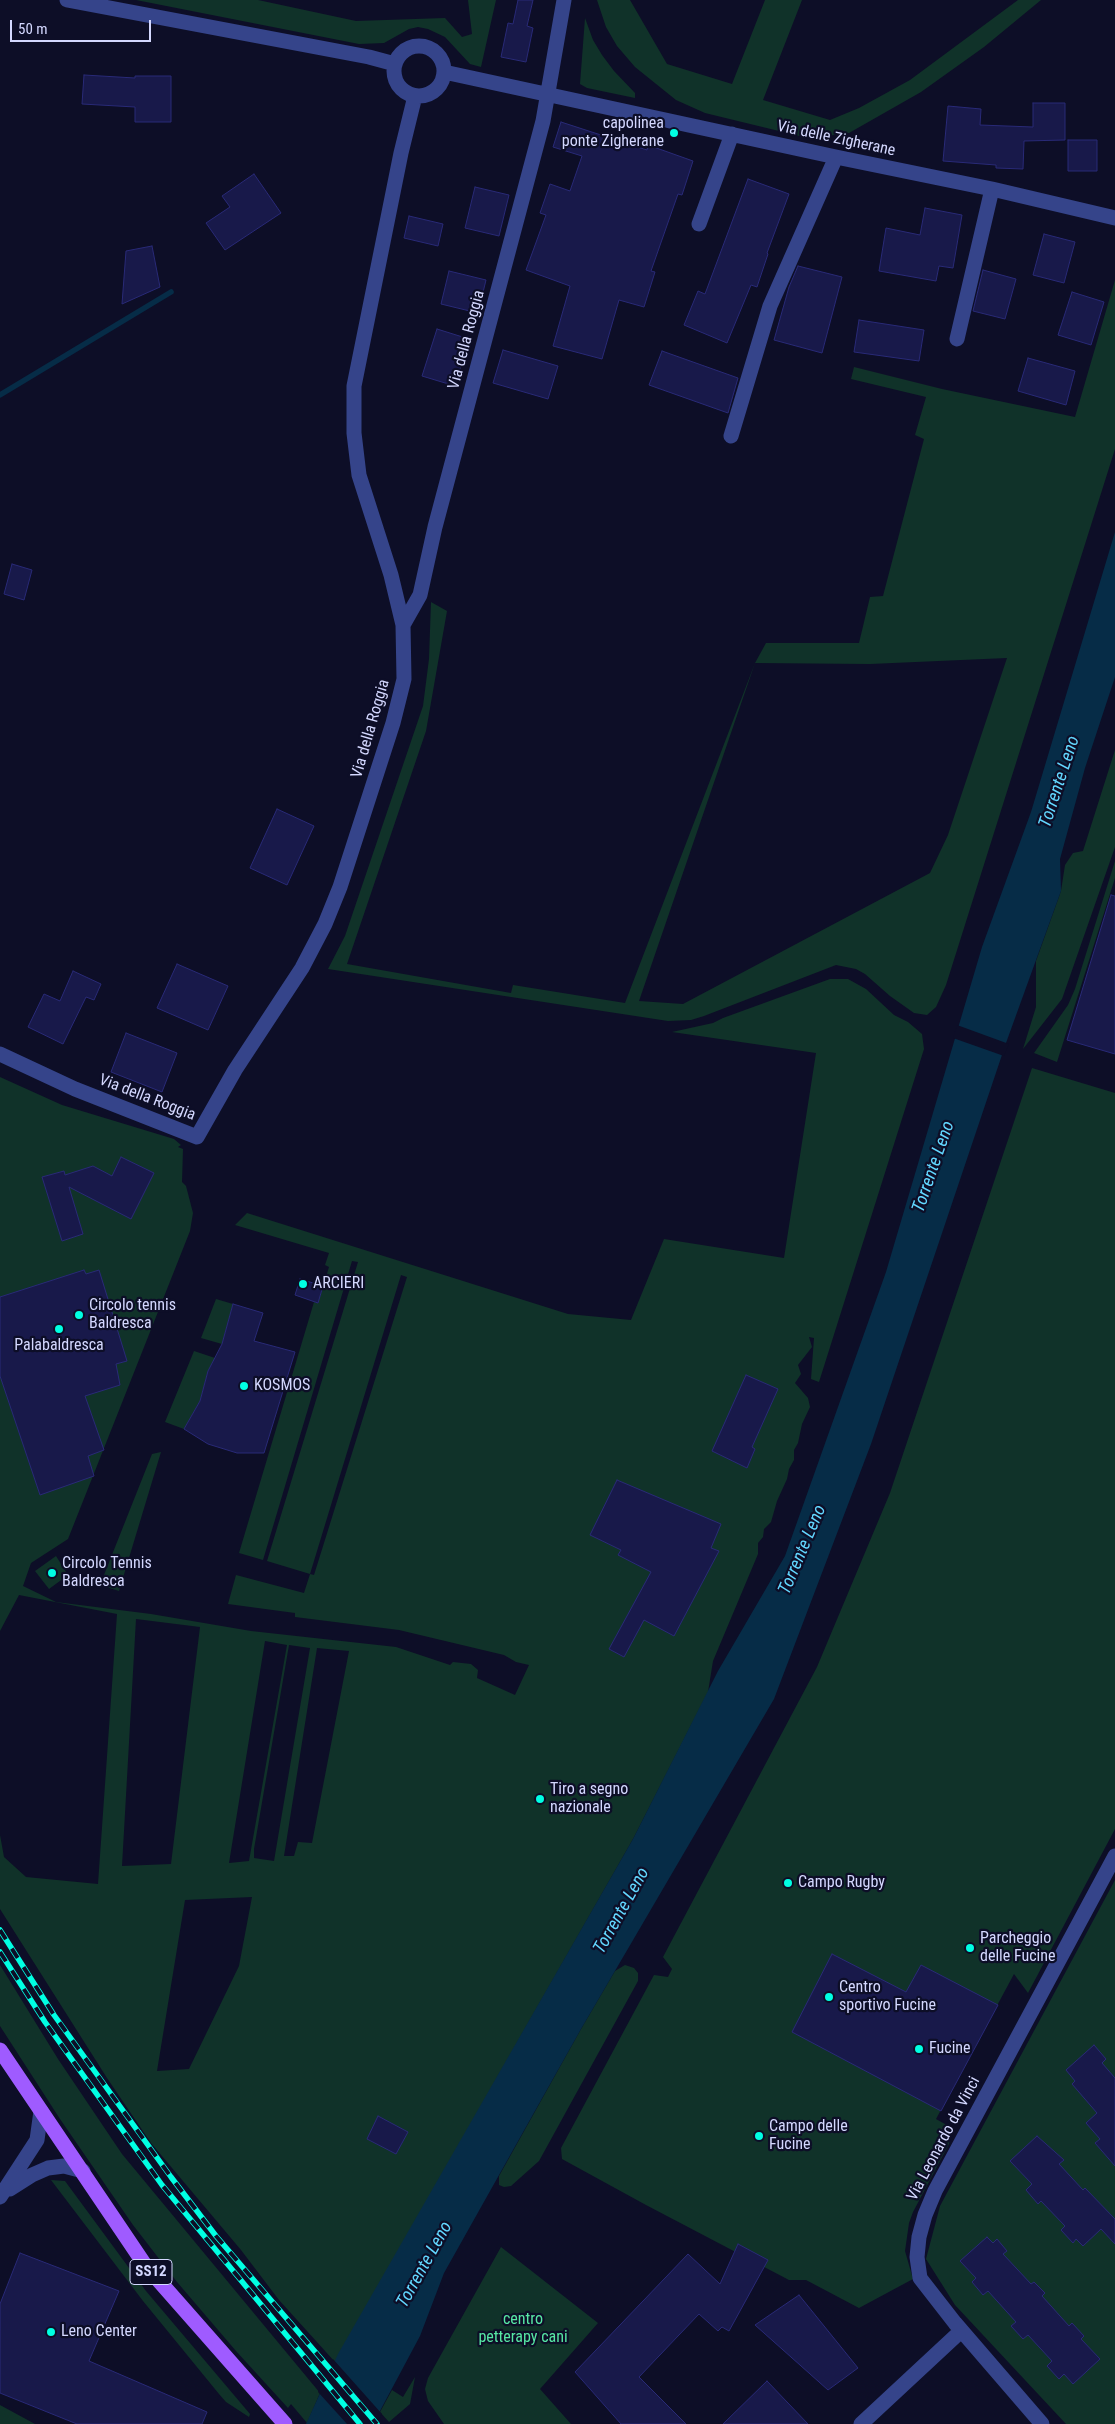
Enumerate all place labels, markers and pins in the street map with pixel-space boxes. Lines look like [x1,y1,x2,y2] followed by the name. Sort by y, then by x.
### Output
[562,114,664,152] place label: capolinea ponte Zigherane
[668,127,680,139] marker: capolinea ponte Zigherane
[313,1274,364,1294] place label: ARCIERI
[297,1278,309,1290] marker: ARCIERI
[89,1296,176,1334] place label: Circolo tennis Baldresca
[73,1309,85,1321] marker: Circolo tennis Baldresca
[53,1323,65,1335] marker: Palabaldresca
[14,1336,104,1356] place label: Palabaldresca
[254,1376,310,1396] place label: KOSMOS
[238,1380,250,1392] marker: KOSMOS
[62,1554,152,1592] place label: Circolo Tennis Baldresca
[46,1567,58,1579] marker: Circolo Tennis Baldresca
[550,1780,628,1818] place label: Tiro a segno nazionale
[534,1793,546,1805] marker: Tiro a segno nazionale
[798,1873,885,1893] place label: Campo Rugby
[782,1877,794,1889] marker: Campo Rugby
[980,1929,1056,1967] place label: Parcheggio delle Fucine
[964,1942,976,1954] marker: Parcheggio delle Fucine
[839,1978,936,2016] place label: Centro sportivo Fucine
[823,1991,835,2003] marker: Centro sportivo Fucine
[929,2039,971,2059] place label: Fucine
[913,2043,925,2055] marker: Fucine
[769,2117,848,2155] place label: Campo delle Fucine
[753,2130,765,2142] marker: Campo delle Fucine
[61,2322,137,2342] place label: Leno Center
[45,2326,57,2338] marker: Leno Center

